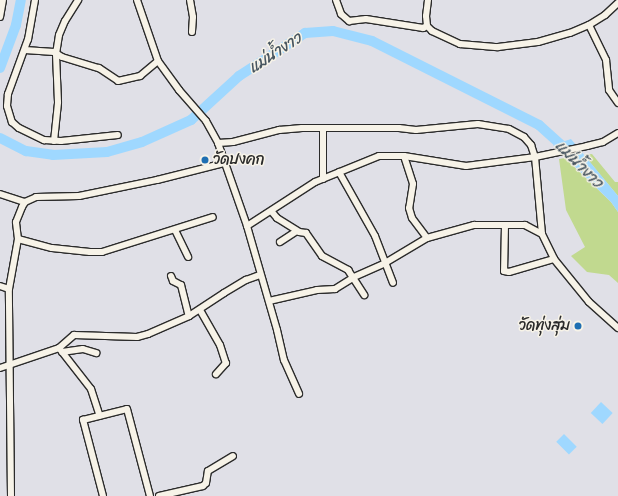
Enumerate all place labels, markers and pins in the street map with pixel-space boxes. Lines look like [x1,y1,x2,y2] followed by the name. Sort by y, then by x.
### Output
[213,151,264,169] place label: วัดปงคก
[200,155,210,165] marker: วัดปงคก
[519,317,570,335] place label: วัดทุ่งสุ่ม
[573,321,583,331] marker: วัดทุ่งสุ่ม

